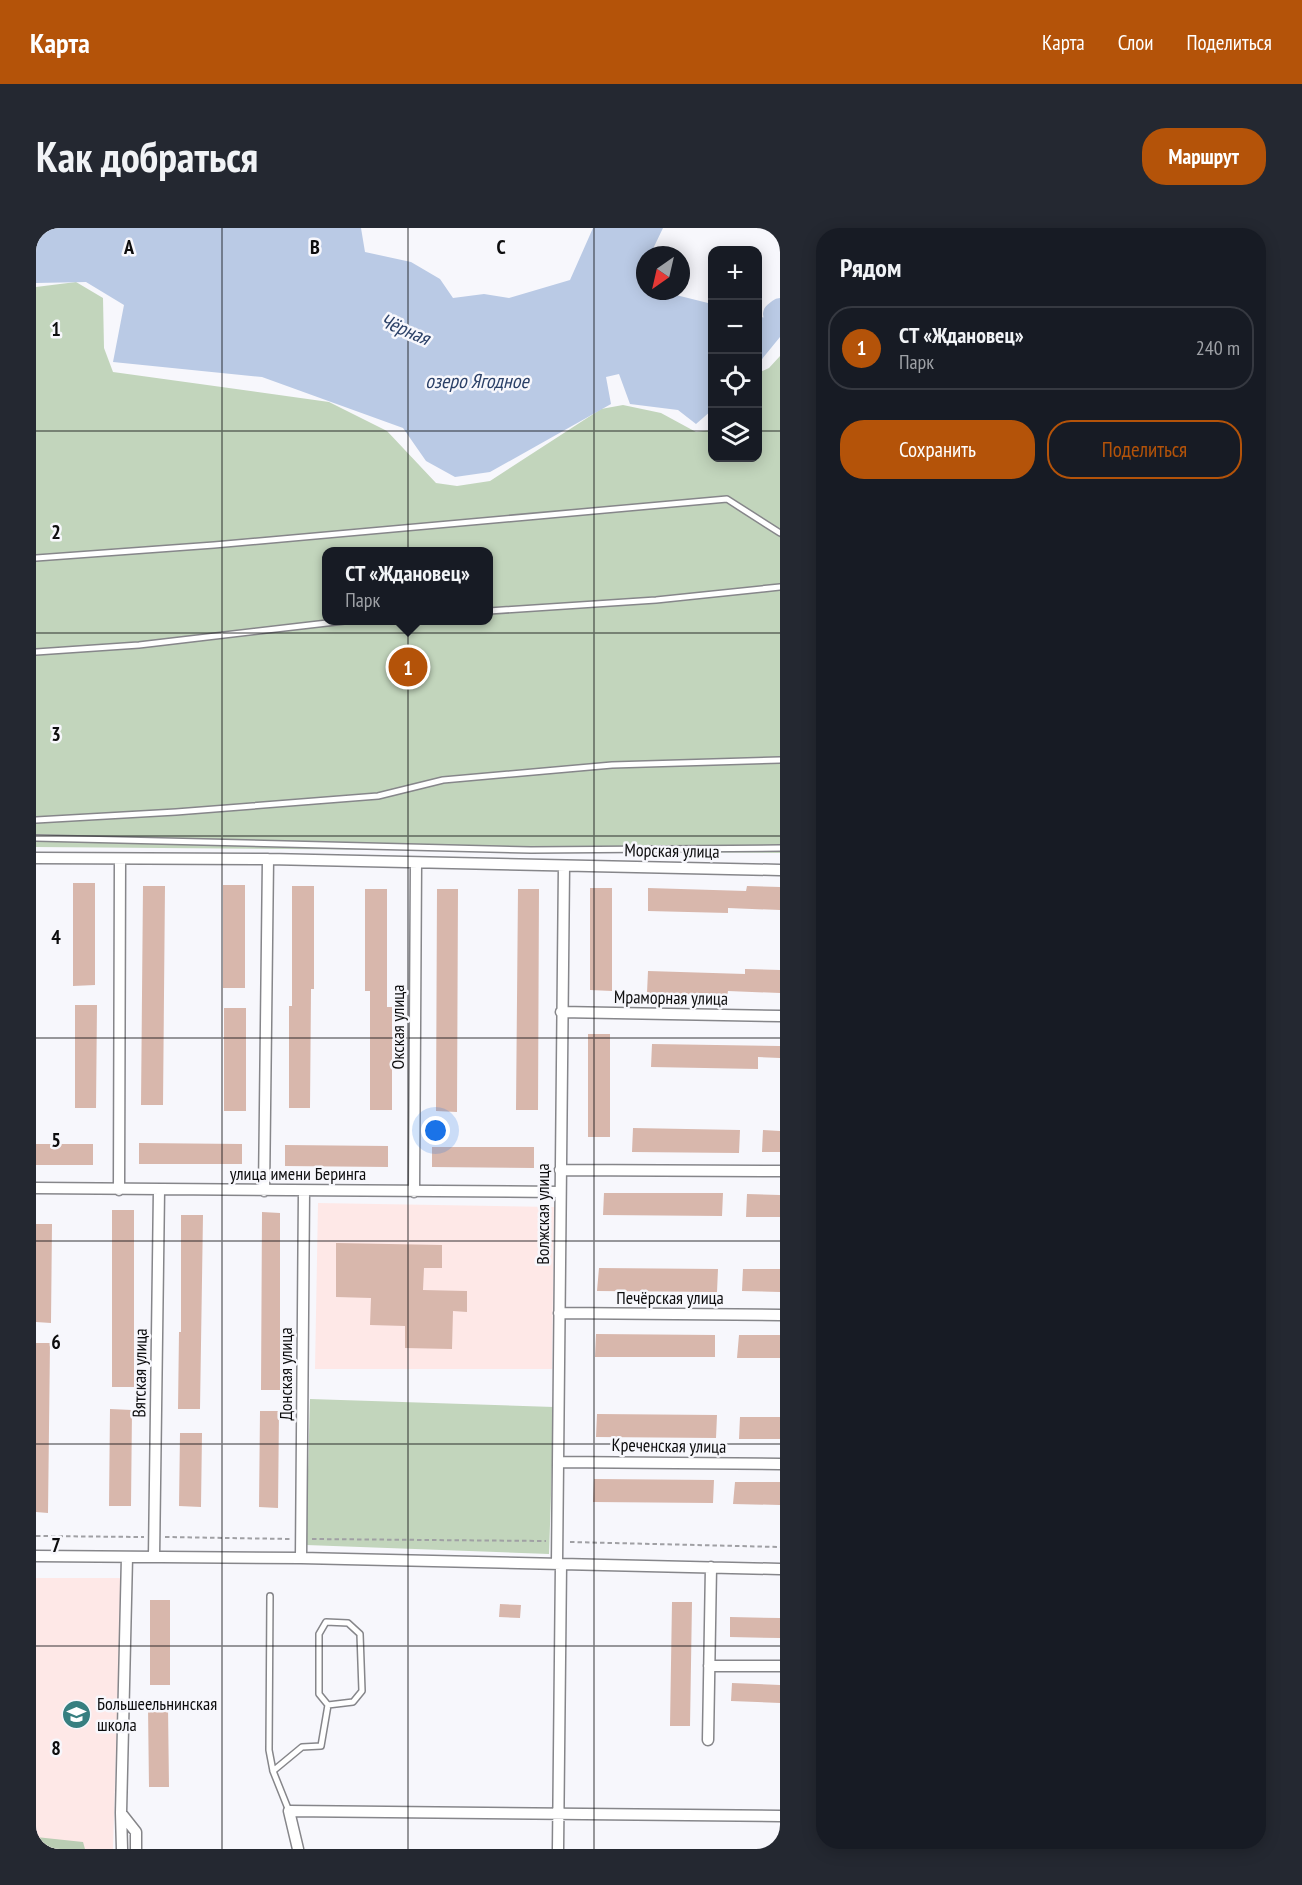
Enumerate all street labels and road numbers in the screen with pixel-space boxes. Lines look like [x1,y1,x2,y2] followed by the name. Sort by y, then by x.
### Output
[624,838,720,863] street label: Морская улица
[386,985,409,1069] street label: Окская улица
[614,985,728,1010] street label: Мраморная улица
[230,1162,366,1185] street label: улица имени Беринга
[531,1163,554,1265] street label: Волжская улица
[616,1286,724,1309] street label: Печёрская улица
[274,1327,297,1421] street label: Донская улица
[127,1328,152,1418] street label: Вятская улица
[611,1433,727,1458] street label: Креченская улица

